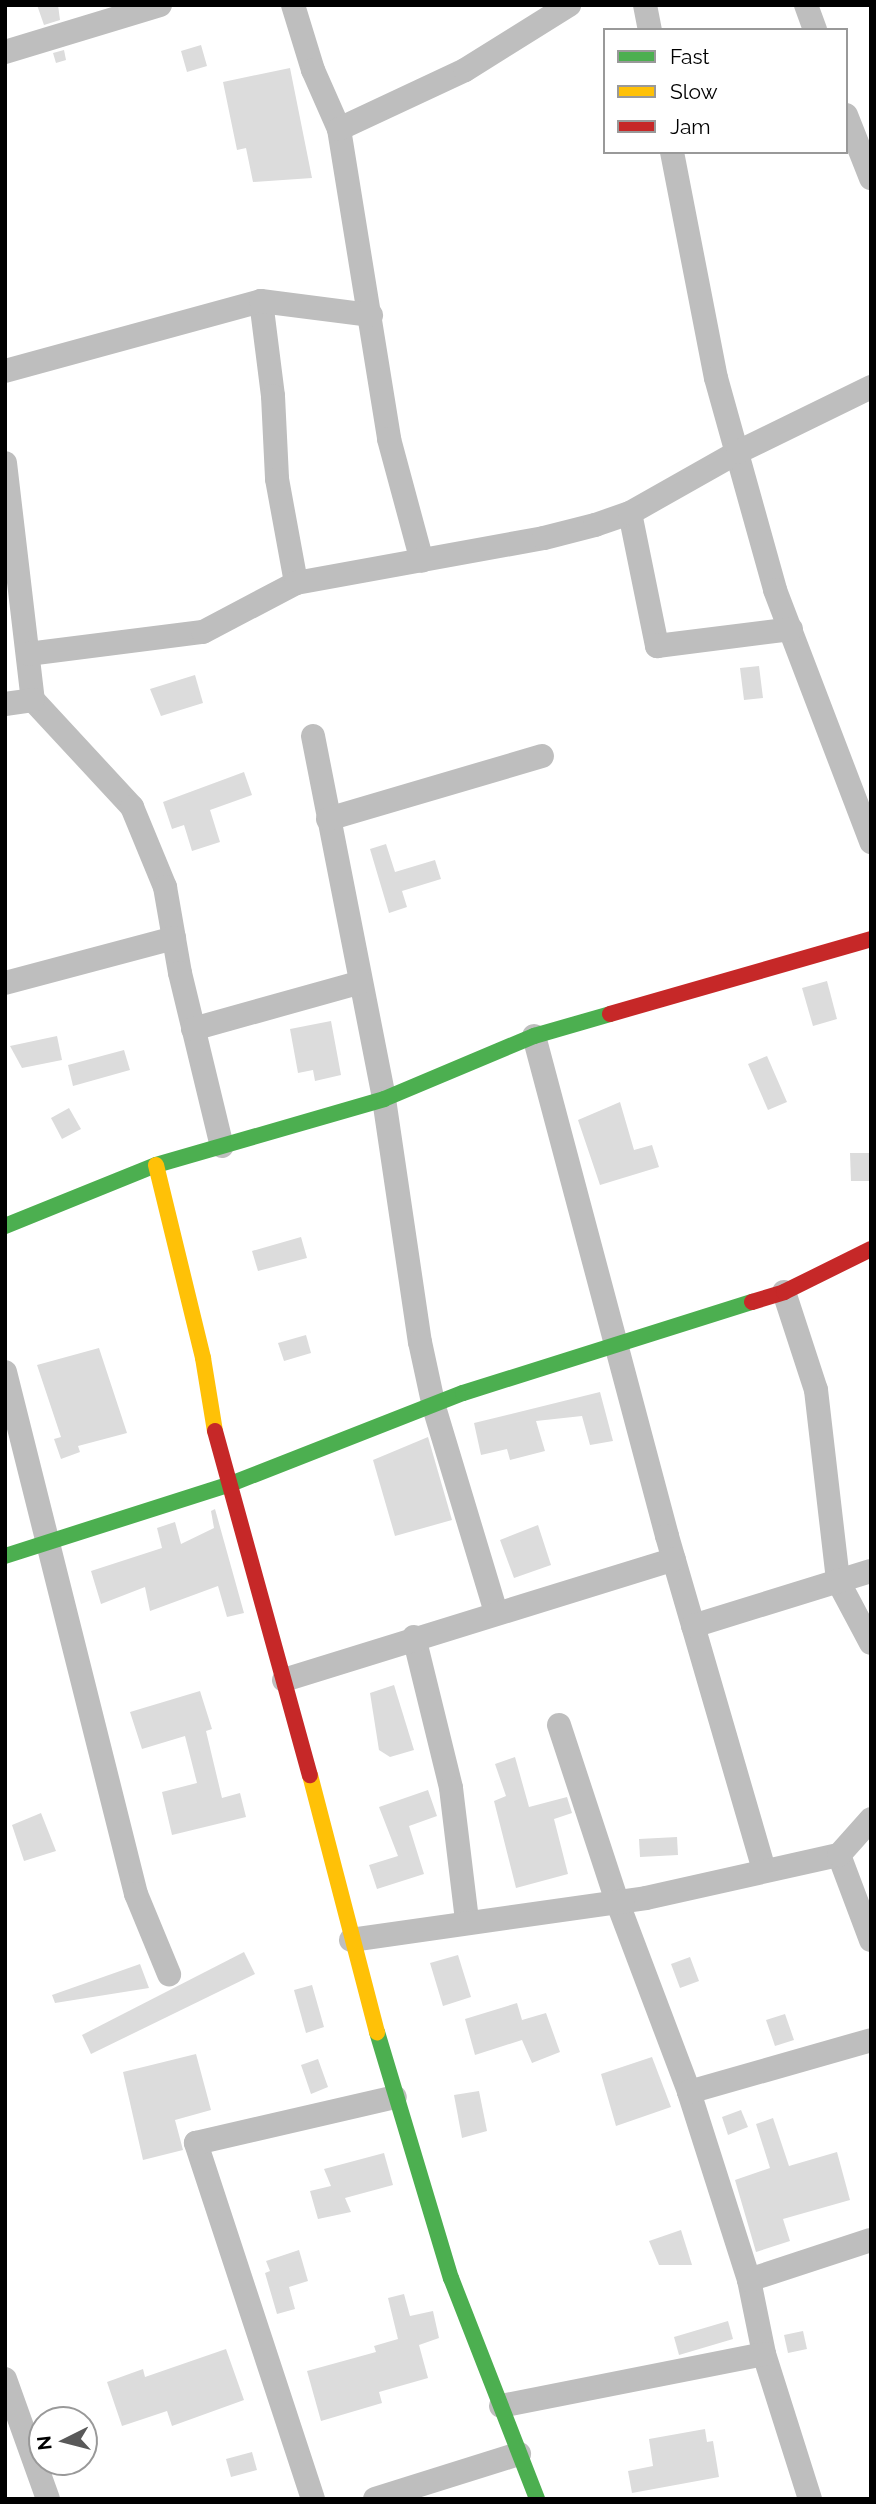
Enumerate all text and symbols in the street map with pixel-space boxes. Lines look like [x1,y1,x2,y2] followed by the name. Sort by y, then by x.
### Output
[603,28,848,154] legend
[670,44,710,69] text: Fast
[670,79,718,104] text: Slow
[670,114,711,139] text: Jam
[28,2406,98,2476] north arrow
[32,2435,56,2451] text: N

